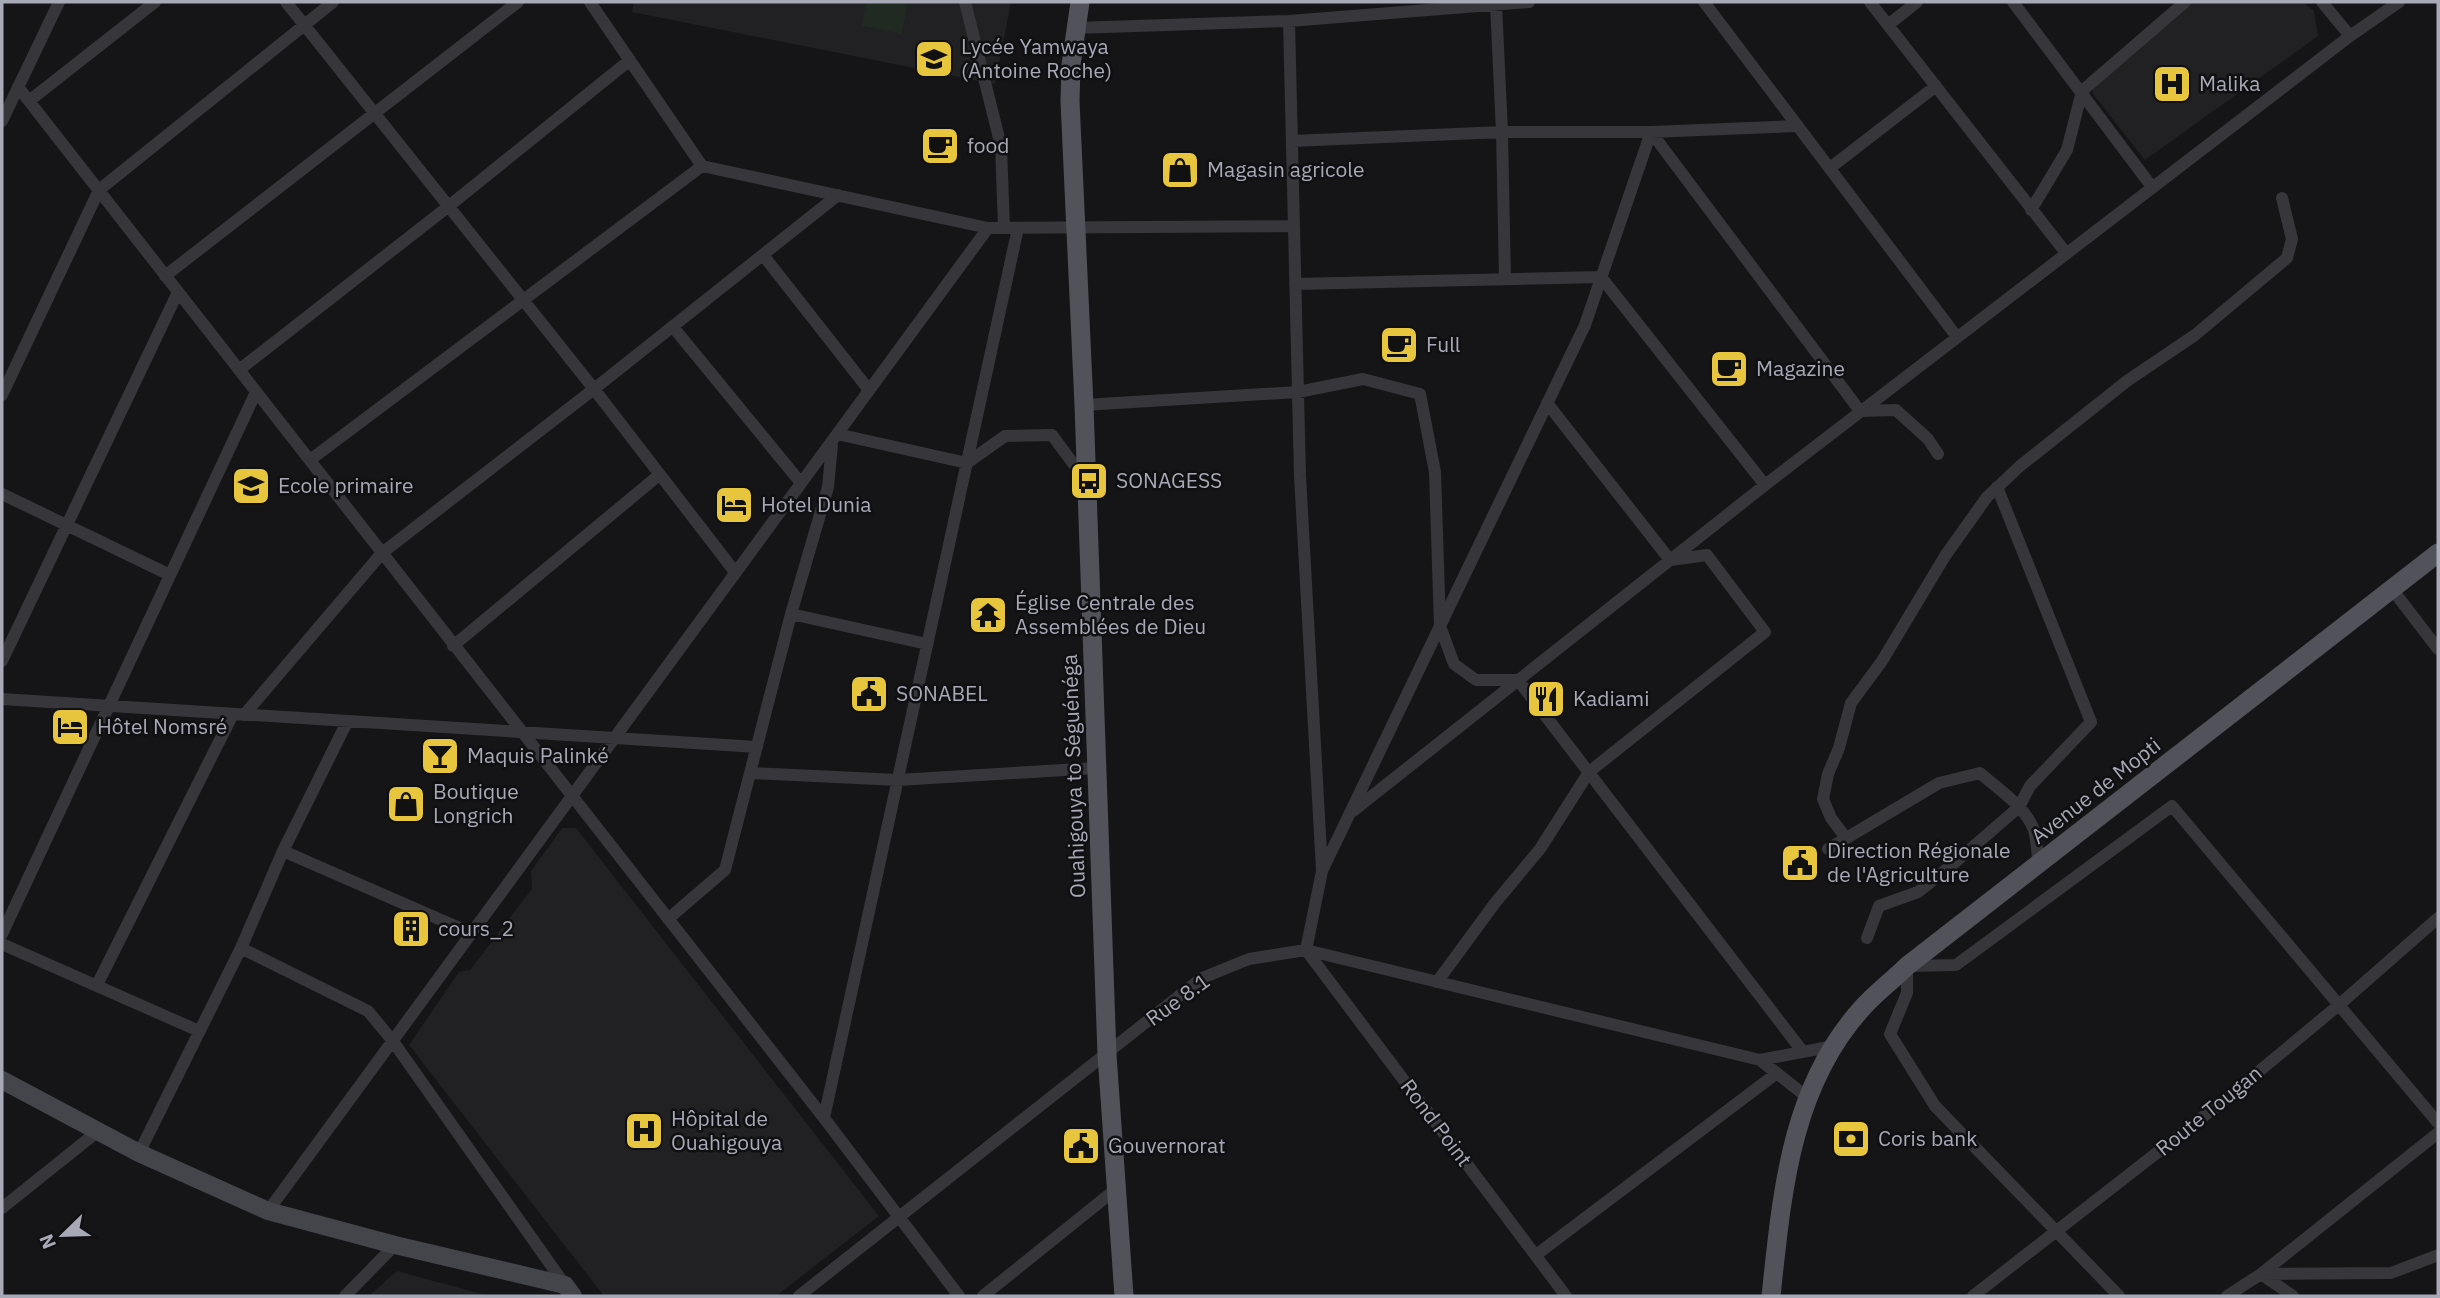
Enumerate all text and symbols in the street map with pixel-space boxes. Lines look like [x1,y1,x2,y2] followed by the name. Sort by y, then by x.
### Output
[961,32,1112,84] place label: Lycée Yamwaya (Antoine Roche)
[913,38,955,80] school or university icon: Lycée Yamwaya (Antoine Roche)
[2151,63,2193,105] hospital icon: Malika
[2199,69,2260,97] place label: Malika
[919,125,961,167] cafe icon: food
[967,131,1009,159] place label: food
[1159,149,1201,191] shop icon: Magasin agricole
[1207,155,1365,183] place label: Magasin agricole
[1378,324,1420,366] cafe icon: Full
[1426,330,1461,358] place label: Full
[1708,348,1750,390] cafe icon: Magazine
[1756,354,1845,382] place label: Magazine
[1068,460,1110,502] bus stop icon: SONAGESS
[230,465,272,507] school or university icon: Ecole primaire
[1116,466,1222,494] place label: SONAGESS
[278,471,414,499] place label: Ecole primaire
[713,484,755,526] hotel icon: Hotel Dunia
[761,490,872,518] place label: Hotel Dunia
[1015,588,1206,640] place label: Église Centrale des Assemblées de Dieu
[967,594,1009,636] temple icon: Église Centrale des Assemblées de Dieu
[1055,654,1091,898] street label: Ouahigouya to Séguénéga
[848,673,890,715] public building icon: SONABEL
[1525,678,1567,720] restaurant icon: Kadiami
[896,679,988,707] place label: SONABEL
[1573,684,1649,712] place label: Kadiami
[49,706,91,748] hotel icon: Hôtel Nomsré
[97,712,227,740] place label: Hôtel Nomsré
[2025,731,2166,850] street label: Avenue de Mopti
[419,735,461,777] bar icon: Maquis Palinké
[467,741,609,769] place label: Maquis Palinké
[433,777,519,829] place label: Boutique Longrich
[385,783,427,825] shop icon: Boutique Longrich
[1827,836,2010,888] place label: Direction Régionale de l'Agriculture
[1779,842,1821,884] public building icon: Direction Régionale de l'Agriculture
[390,908,432,950] building icon: cours_2
[438,914,514,942] place label: cours_2
[1140,966,1215,1032] street label: Rue 8.1
[2149,1059,2267,1162] street label: Route Tougan
[1395,1073,1479,1172] street label: Rond Point
[671,1104,782,1156] place label: Hôpital de Ouahigouya
[623,1110,665,1152] hospital icon: Hôpital de Ouahigouya
[1830,1118,1872,1160] bank icon: Coris bank
[1878,1124,1977,1152] place label: Coris bank
[1060,1125,1102,1167] public building icon: Gouvernorat
[1108,1131,1226,1159] place label: Gouvernorat
[28,1200,98,1270] north arrow
[34,1231,61,1253] text: N

